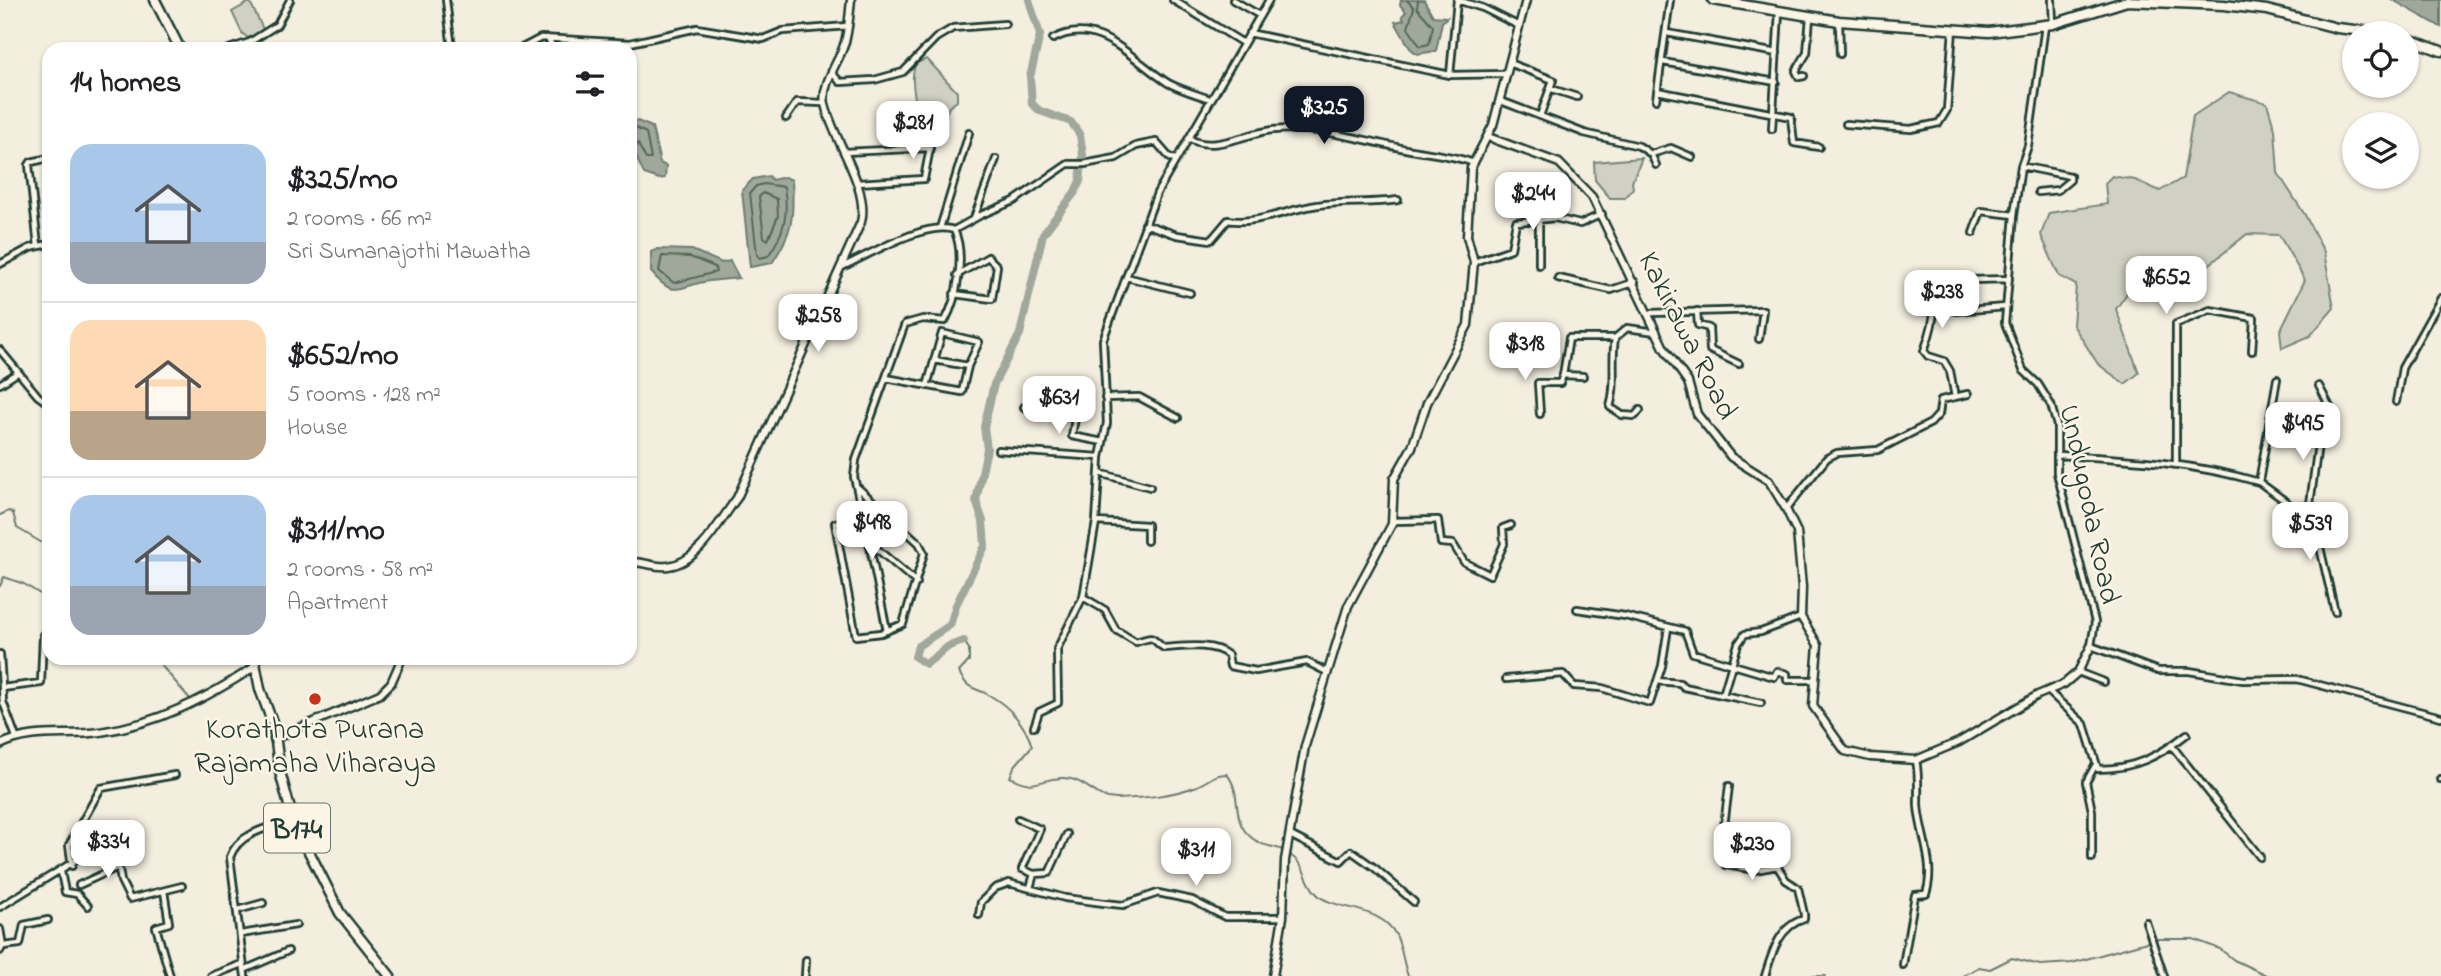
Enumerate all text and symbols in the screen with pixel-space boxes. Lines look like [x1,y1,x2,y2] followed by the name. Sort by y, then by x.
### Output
[2342,21,2419,189] map controls
[2342,21,2419,98] button: locate
[70,62,181,106] text: 14 homes
[571,65,609,103] icon: filters
[1283,86,1365,146] pin: $325
[1300,92,1348,125] text: $325
[872,102,954,161] pin: $281
[892,107,934,140] text: $281
[2342,112,2419,189] button: layers
[287,159,398,203] text: $325/mo
[126,172,210,256] icon: home
[1492,173,1574,232] pin: $244
[1511,178,1555,211] text: $244
[287,203,432,236] text: 2 rooms · 66 m²
[287,236,531,269] text: Sri Sumanajothi Mawatha
[1625,245,1748,428] street label: Kakirawa Road
[2125,256,2207,316] pin: $652
[2142,262,2190,295] text: $652
[1901,270,1983,330] pin: $238
[1920,276,1964,309] text: $238
[777,294,859,354] pin: $258
[794,300,842,333] text: $258
[1484,322,1566,382] pin: $318
[1505,328,1545,361] text: $318
[287,335,399,379] text: $652/mo
[126,348,210,432] icon: home
[1018,376,1100,436] pin: $631
[287,379,441,412] text: 5 rooms · 128 m²
[1039,382,1079,415] text: $631
[2045,401,2131,608] street label: Undugoda Road
[2262,402,2344,462] pin: $495
[2281,408,2325,441] text: $495
[287,412,347,445] text: House
[831,502,913,561] pin: $498
[2269,503,2351,562] pin: $539
[853,507,891,540] text: $498
[2288,508,2332,541] text: $539
[287,510,385,554] text: $311/mo
[126,523,210,607] icon: home
[287,554,433,587] text: 2 rooms · 58 m²
[287,587,388,620] text: Apartment
[307,691,323,707] marker: Korathota Purana Rajamaha Viharaya
[194,709,436,787] place label: Korathota Purana Rajamaha Viharaya
[264,804,330,852] road number: B174
[67,820,149,880] pin: $334
[1711,822,1793,882] pin: $230
[87,826,129,859] text: $334
[1155,828,1237,888] pin: $311
[1730,828,1774,861] text: $230
[1177,834,1215,867] text: $311

